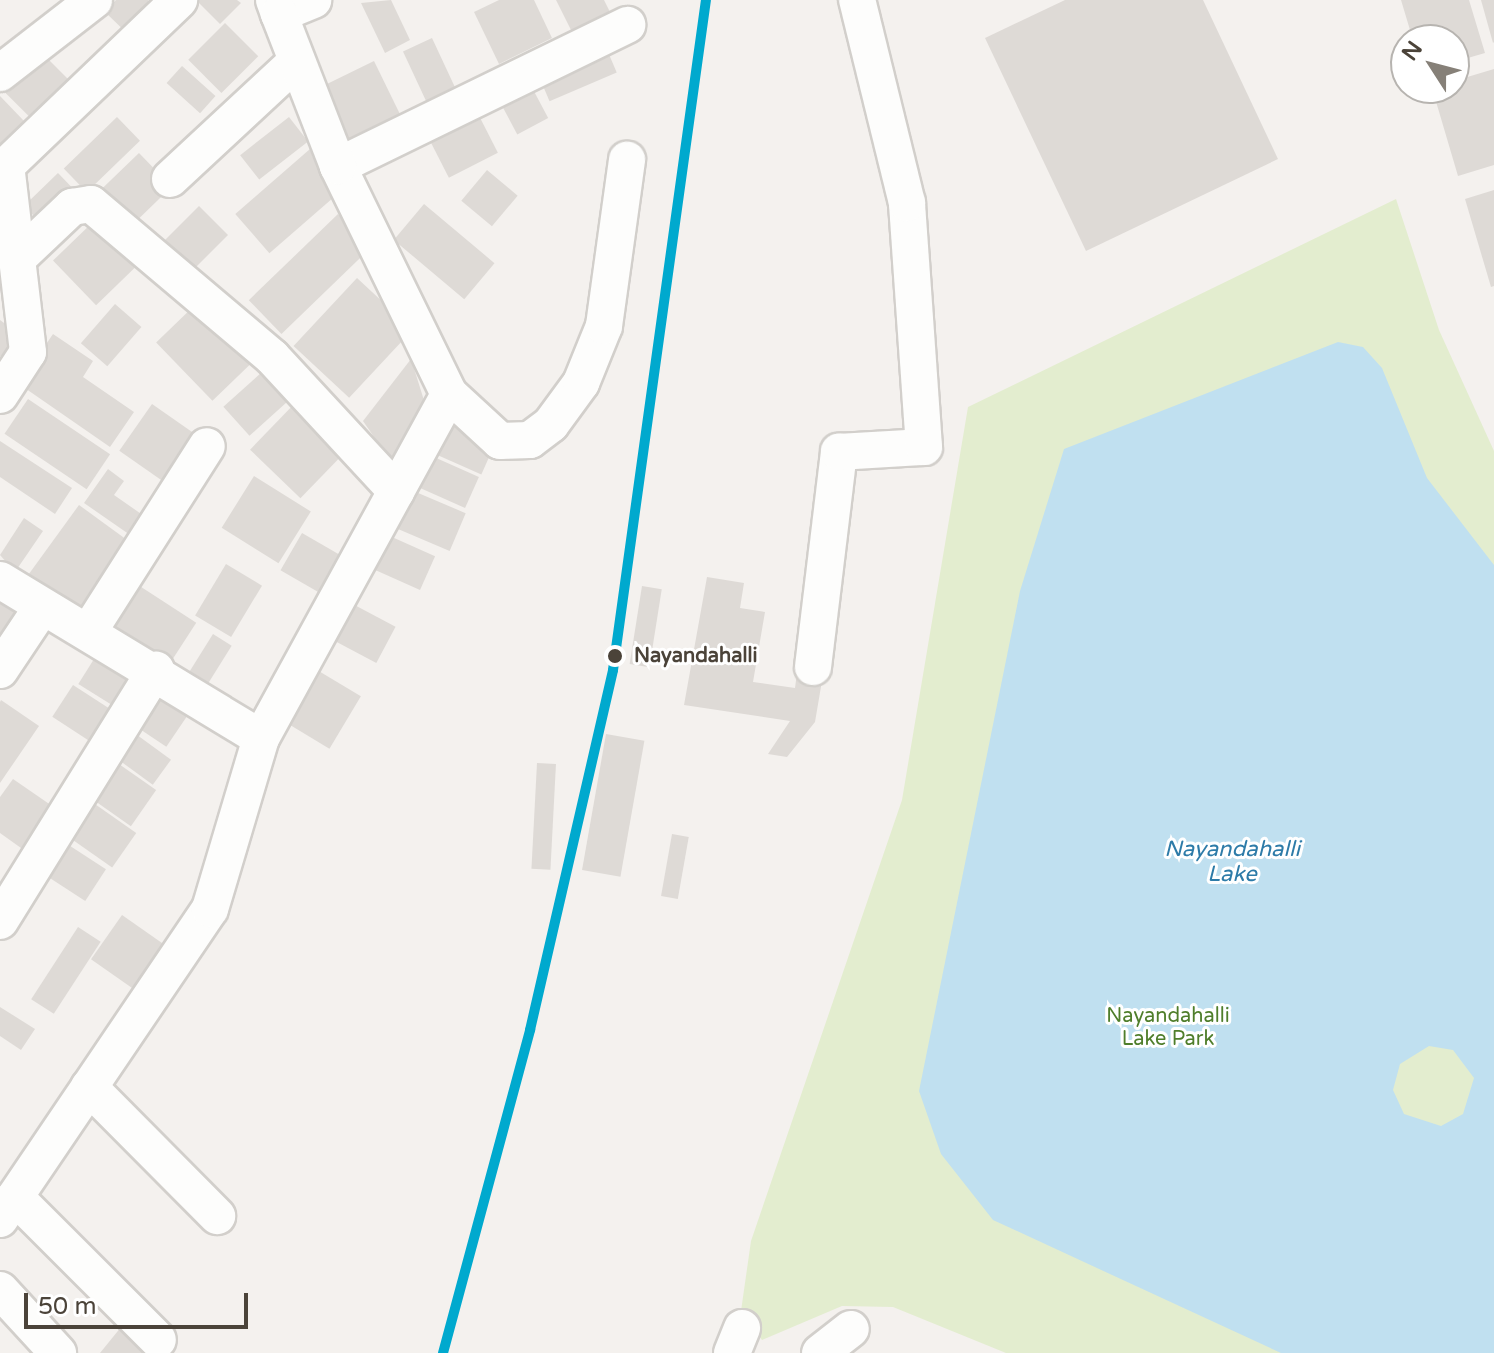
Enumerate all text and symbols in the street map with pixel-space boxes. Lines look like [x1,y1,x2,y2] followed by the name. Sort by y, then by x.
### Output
[1390,24,1470,104] north arrow
[1396,36,1428,66] text: N
[603,644,627,668] marker: Nayandahalli
[634,644,757,668] place label: Nayandahalli
[1164,836,1300,888] water label: Nayandahalli Lake
[1106,1004,1230,1051] park label: Nayandahalli Lake Park
[28,1277,252,1327] scale bar
[38,1292,96,1321] text: 50 m

